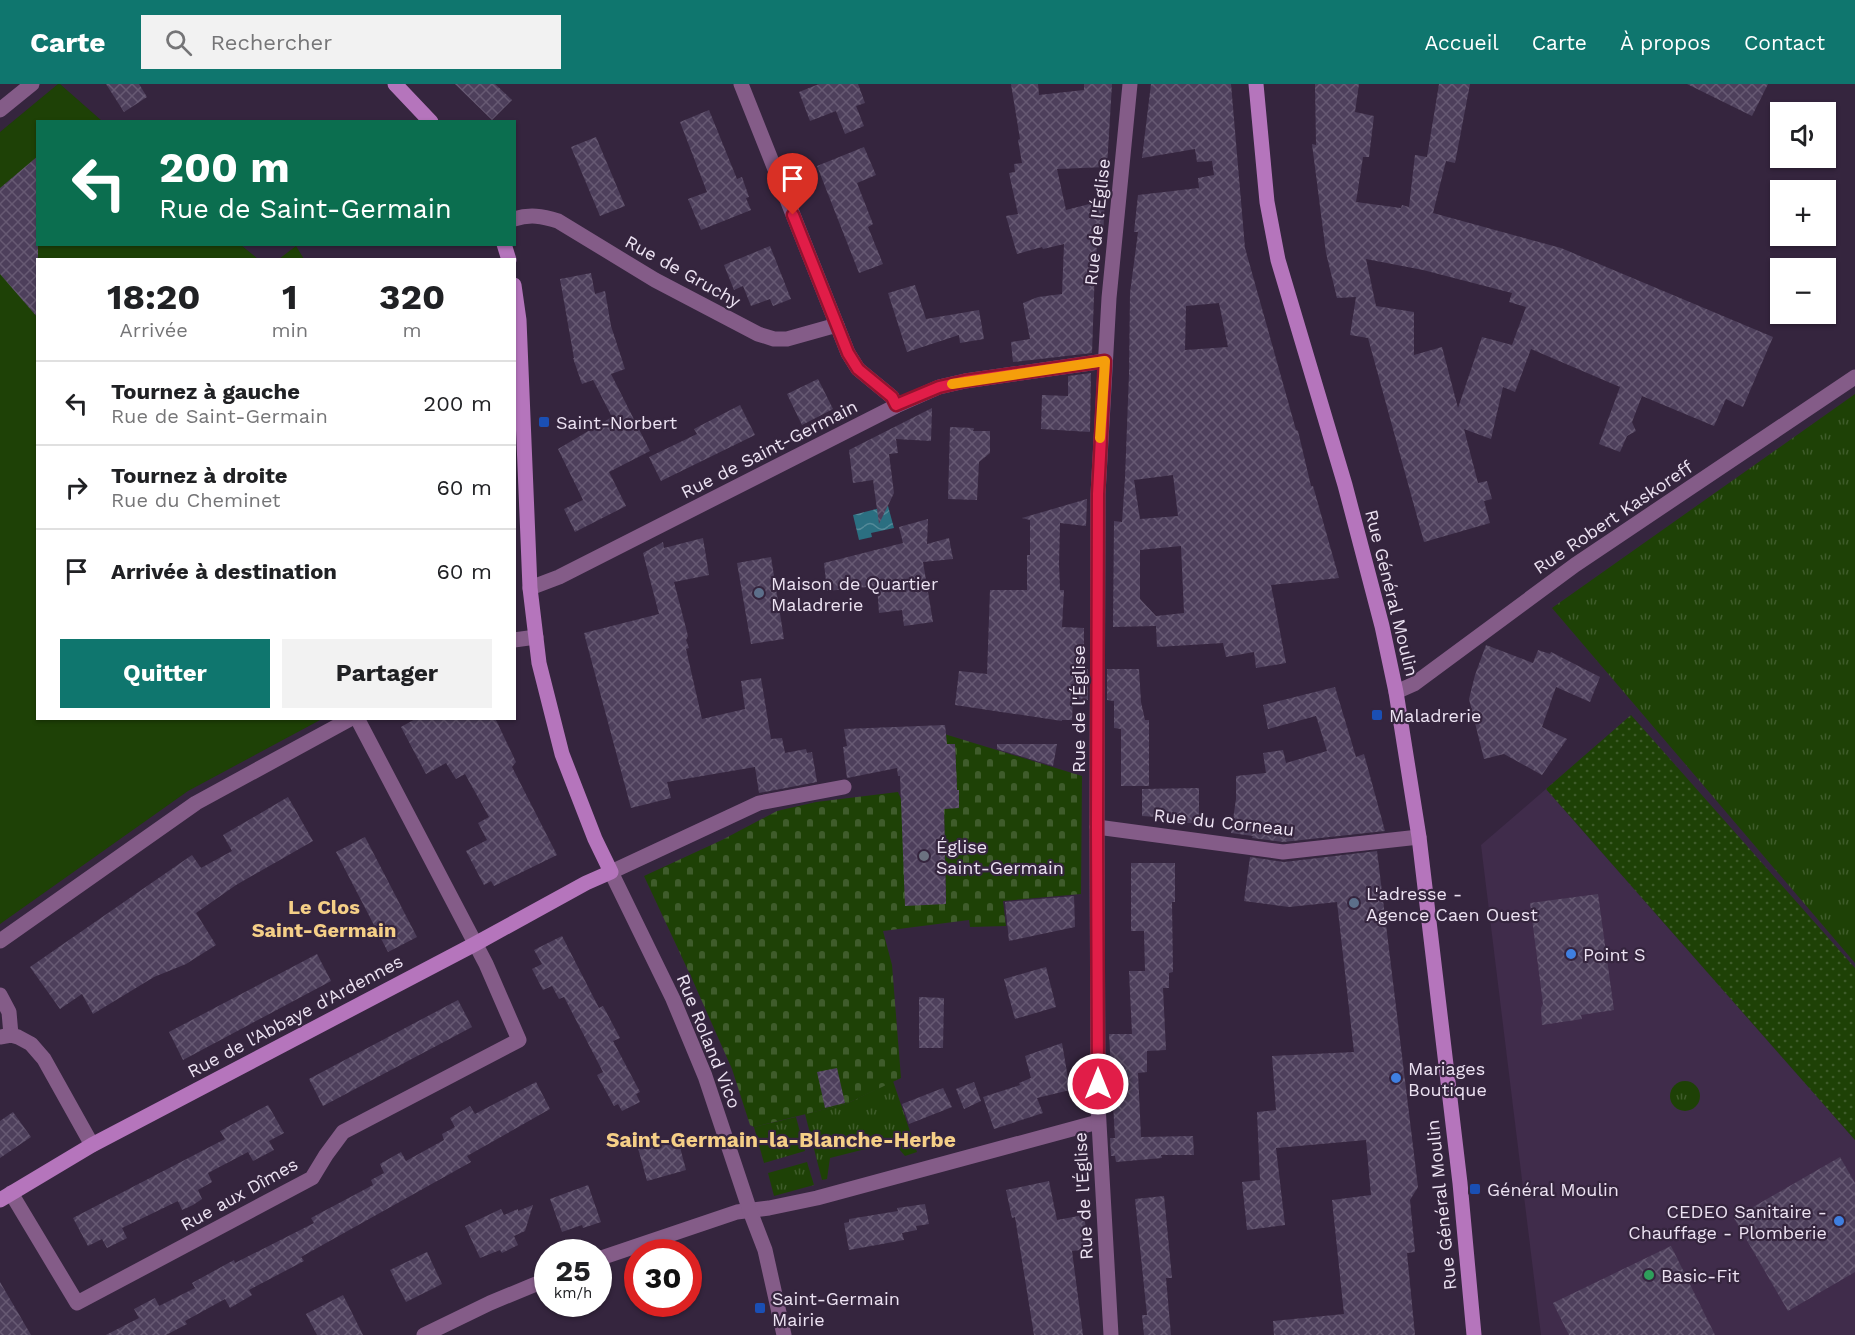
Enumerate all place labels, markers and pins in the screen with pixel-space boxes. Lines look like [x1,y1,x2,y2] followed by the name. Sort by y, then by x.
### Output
[767,153,818,215] pin
[556,412,678,433] place label: Saint-Norbert
[537,415,551,429] marker: Saint-Norbert
[771,573,938,615] place label: Maison de Quartier Maladrerie
[752,586,766,600] marker: Maison de Quartier Maladrerie
[1389,705,1481,726] place label: Maladrerie
[1370,708,1384,722] marker: Maladrerie
[936,836,1064,878] place label: Église Saint-Germain
[917,849,931,863] marker: Église Saint-Germain
[1366,883,1538,925] place label: L'adresse - Agence Caen Ouest
[1347,896,1361,910] marker: L'adresse - Agence Caen Ouest
[1583,944,1646,965] place label: Point S
[1564,947,1578,961] marker: Point S
[1408,1058,1487,1100] place label: Mariages Boutique
[1389,1071,1403,1085] marker: Mariages Boutique
[1487,1179,1619,1200] place label: Général Moulin
[1468,1182,1482,1196] marker: Général Moulin
[1628,1201,1827,1243] place label: CEDEO Sanitaire - Chauffage - Plomberie
[1832,1214,1846,1228] marker: CEDEO Sanitaire - Chauffage - Plomberie
[1661,1265,1740,1286] place label: Basic-Fit
[1642,1268,1656,1282] marker: Basic-Fit
[772,1288,900,1330] place label: Saint-Germain Mairie
[753,1301,767,1315] marker: Saint-Germain Mairie

